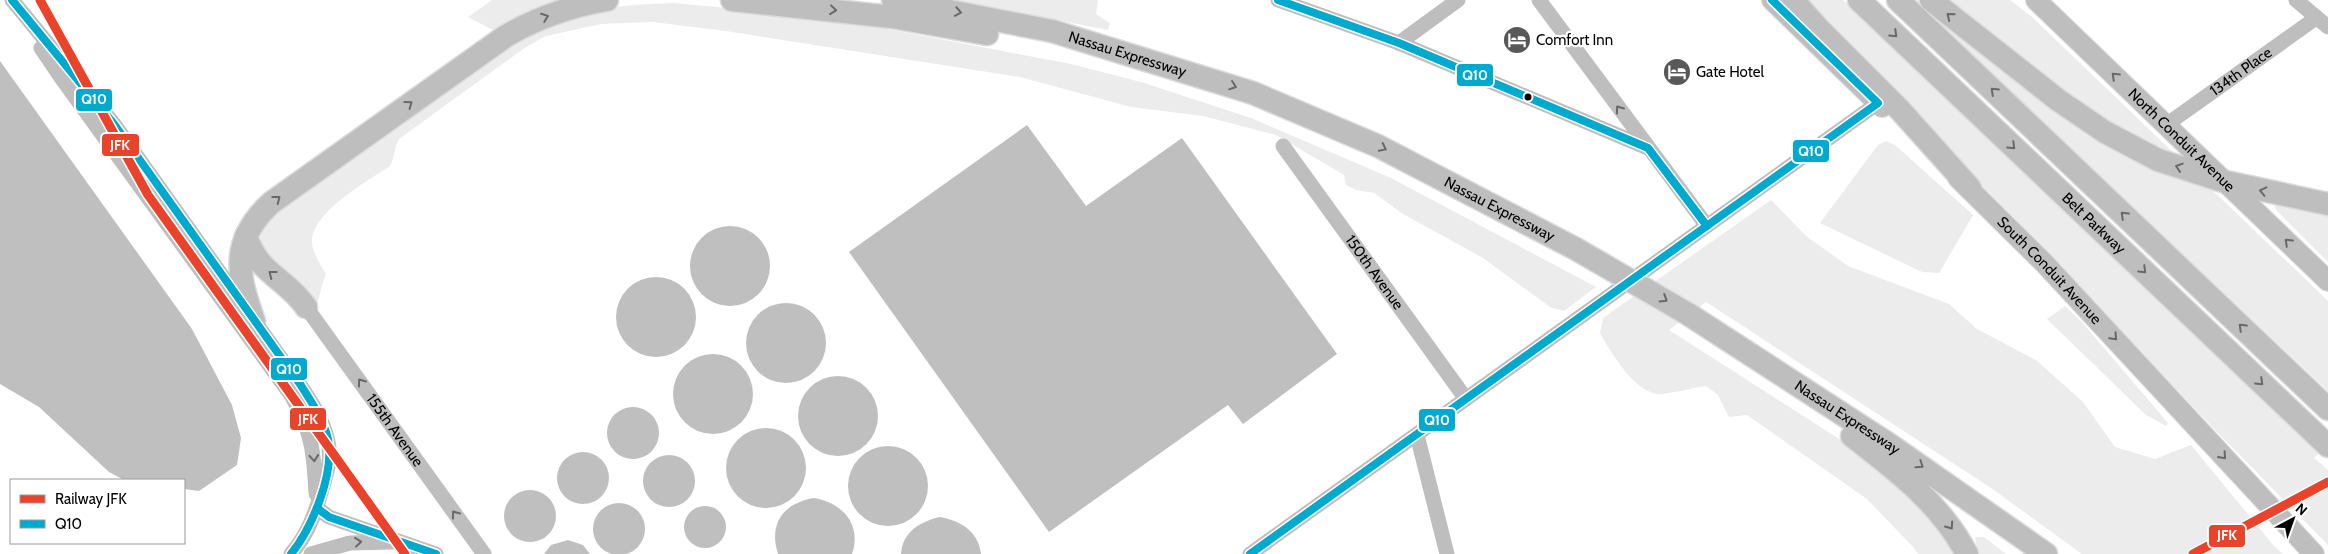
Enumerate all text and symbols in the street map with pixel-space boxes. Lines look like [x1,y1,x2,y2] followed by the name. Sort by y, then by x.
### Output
[829,4,837,15] one-way arrow
[953,7,962,17] one-way arrow
[540,13,549,23] one-way arrow
[1947,13,1956,21] one-way arrow
[1502,25,1532,55] hotel icon: Comfort Inn
[1066,28,1189,81] street label: Nassau Expressway
[1889,28,1898,37] one-way arrow
[1536,31,1613,49] place label: Comfort Inn
[2206,43,2276,100] street label: 134th Place
[1662,57,1692,87] hotel icon: Gate Hotel
[1456,63,1494,87] line badge: Q10
[1696,63,1764,81] place label: Gate Hotel
[1462,66,1488,84] text: Q10
[2111,72,2120,81] one-way arrow
[1228,80,1237,90] one-way arrow
[2124,85,2239,196] street label: North Conduit Avenue
[75,88,113,112] line badge: Q10
[1990,88,1999,97] one-way arrow
[81,90,107,108] text: Q10
[1523,92,1533,102] unlabelled marker
[403,101,413,110] one-way arrow
[1615,105,1625,114] one-way arrow
[101,133,140,157] line badge: JFK
[109,136,130,154] text: JFK
[1792,139,1830,163] line badge: Q10
[2006,140,2015,149] one-way arrow
[1378,142,1387,152] one-way arrow
[1798,142,1824,160] text: Q10
[2175,163,2184,173] one-way arrow
[1441,173,1558,246] street label: Nassau Expressway
[2259,186,2268,196] one-way arrow
[2058,189,2130,258] street label: Belt Parkway
[271,196,281,205] one-way arrow
[2121,212,2130,221] one-way arrow
[1993,213,2106,328] street label: South Conduit Avenue
[1341,232,1408,313] street label: 150th Avenue
[2285,239,2294,248] one-way arrow
[2137,264,2146,273] one-way arrow
[269,272,278,280] one-way arrow
[1658,293,1667,303] one-way arrow
[2239,324,2248,333] one-way arrow
[2108,331,2117,340] one-way arrow
[270,357,308,381] line badge: Q10
[276,360,302,378] text: Q10
[2255,376,2264,385] one-way arrow
[1791,377,1904,459] street label: Nassau Expressway
[358,379,366,388] one-way arrow
[363,390,427,470] street label: 155th Avenue
[289,407,327,431] line badge: JFK
[1418,408,1456,432] line badge: Q10
[297,410,318,428] text: JFK
[1424,411,1450,429] text: Q10
[2218,451,2227,460] one-way arrow
[308,454,319,462] one-way arrow
[1914,459,1924,468] one-way arrow
[10,479,185,544] legend
[55,490,127,508] text: Railway JFK
[2268,494,2318,544] north arrow
[2292,499,2311,519] text: N
[453,511,461,520] one-way arrow
[55,515,82,533] text: Q10
[1944,520,1953,530] one-way arrow
[2208,524,2246,548] line badge: JFK
[2216,526,2237,544] text: JFK
[354,537,362,548] one-way arrow

